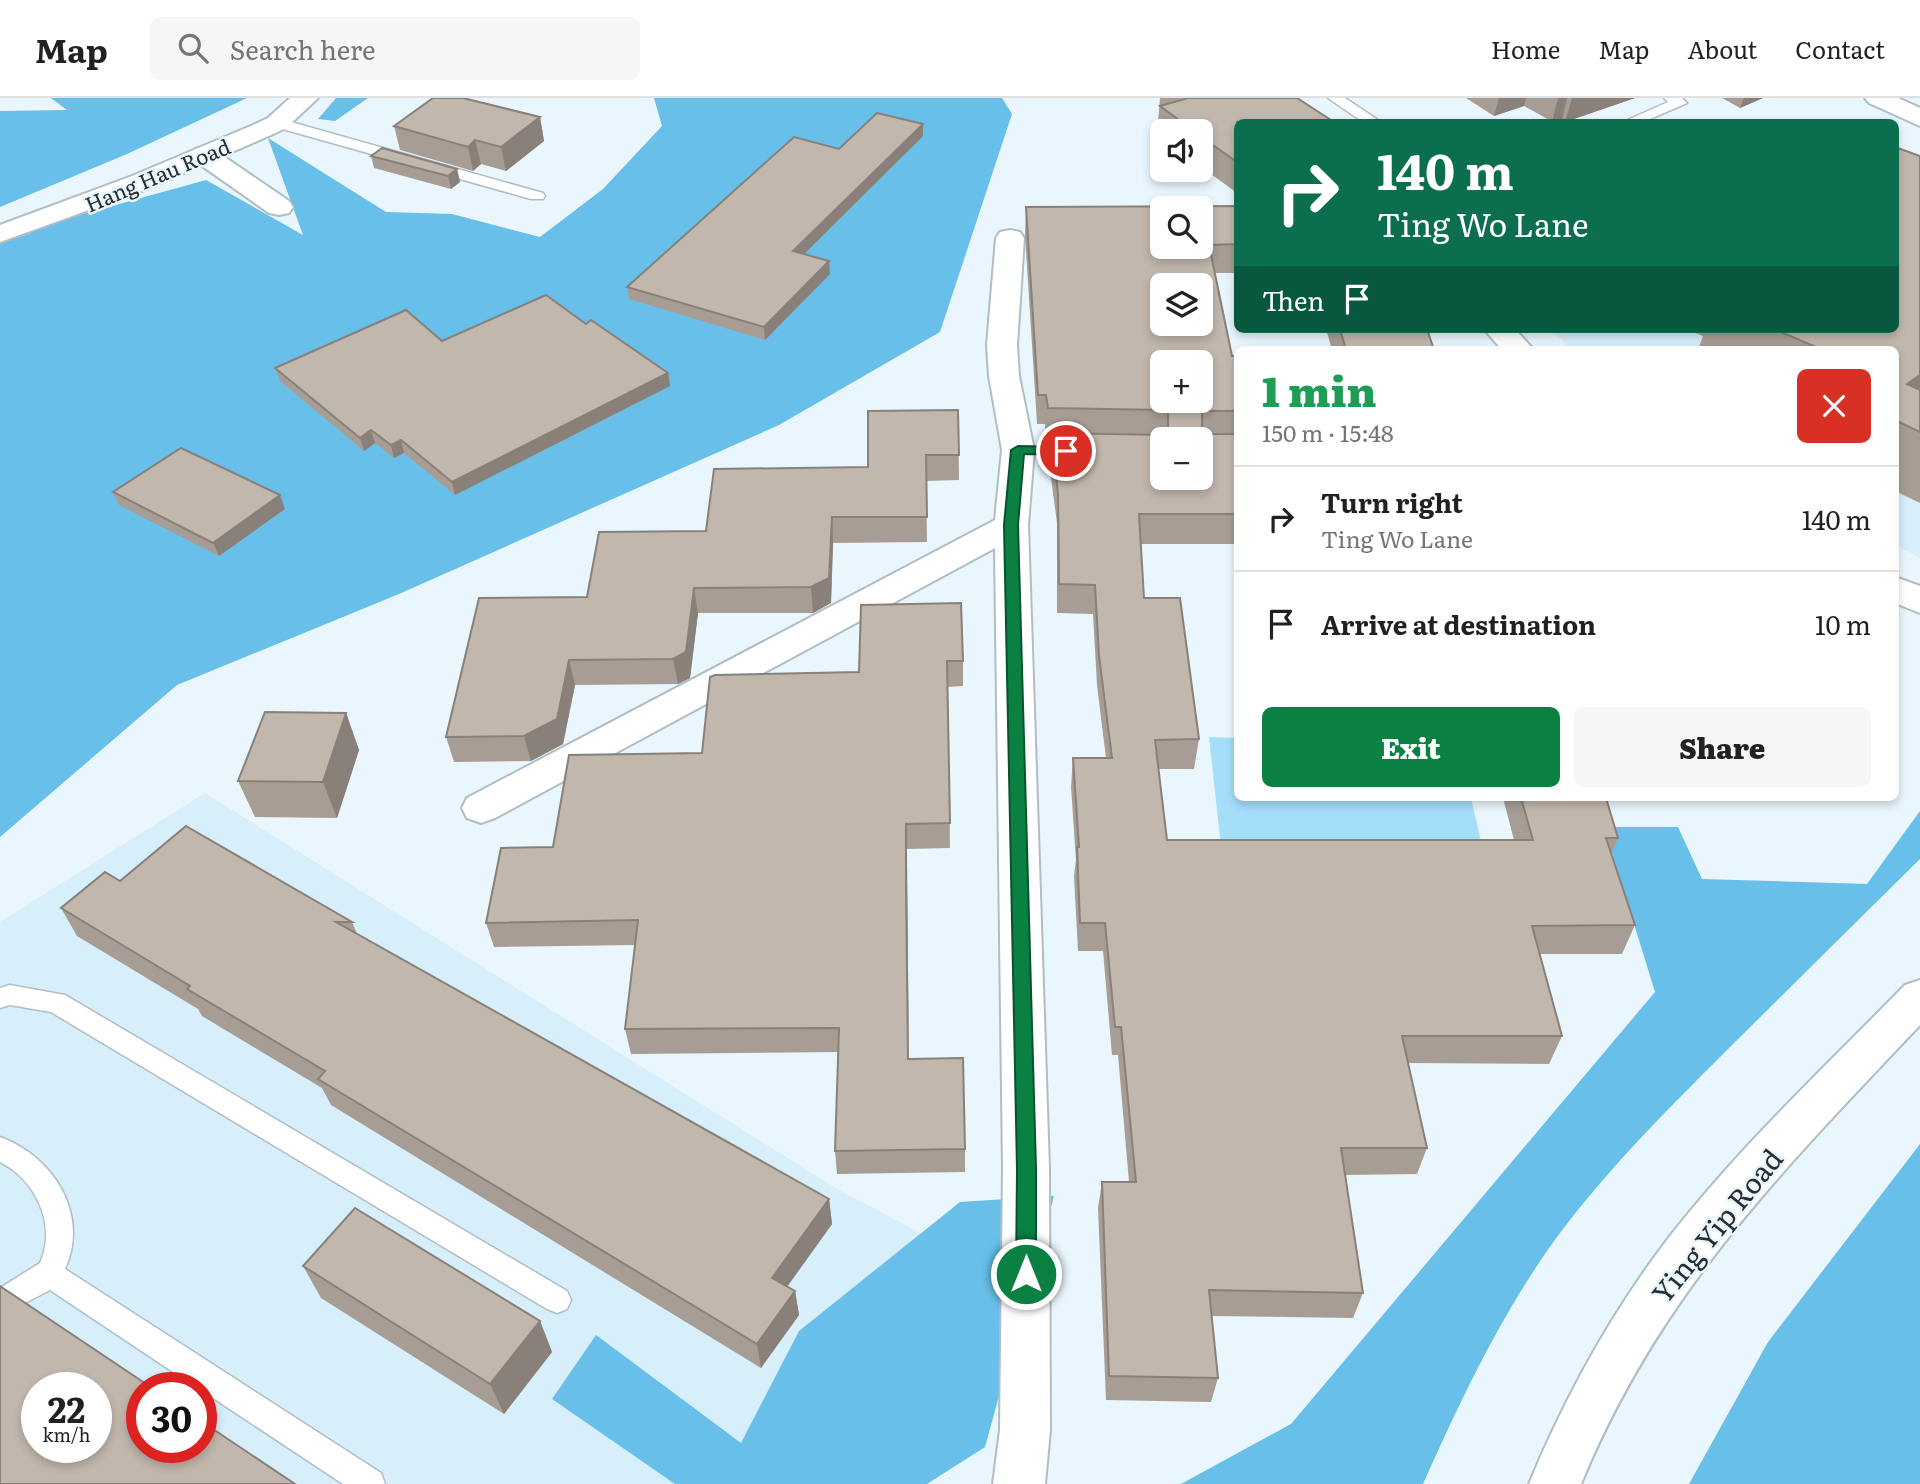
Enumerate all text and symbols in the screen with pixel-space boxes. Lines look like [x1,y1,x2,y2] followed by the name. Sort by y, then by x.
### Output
[150,17,640,80] search box
[35,24,108,73] text: Map
[174,29,212,67] icon: search
[230,29,376,68] text: Search here
[1491,31,1560,66] text: Home
[1598,31,1649,66] text: Map
[1687,31,1757,66] text: About
[1795,31,1885,66] text: Contact
[1150,119,1213,490] map controls
[1150,119,1213,182] button: sound
[79,129,235,219] street label: Hang Hau Road
[1377,132,1514,205] text: 140 m
[1262,147,1353,238] icon: right
[1150,196,1213,259] button: search
[1377,199,1589,247] text: Ting Wo Lane
[1150,273,1213,336] button: layers
[1262,280,1324,319] text: Then
[1338,280,1376,318] icon: arrive
[1150,350,1213,413] button: +
[1262,358,1377,420] text: 1 min
[1797,369,1871,443] button: close
[1262,415,1394,449] text: 150 m · 15:48
[1036,421,1096,481] pin
[1150,427,1213,490] button: −
[1047,432,1085,470] icon: arrive
[1321,482,1463,521] text: Turn right
[1802,499,1871,538] text: 140 m
[1262,500,1300,538] icon: right
[1321,521,1473,555] text: Ting Wo Lane
[1321,604,1596,643] text: Arrive at destination
[1815,604,1871,643] text: 10 m
[1262,605,1300,643] icon: arrive
[1262,707,1560,787] button: Exit
[1574,707,1871,787] button: Share
[1640,1139,1792,1311] street label: Ying Yip Road
[989,1237,1063,1311] position arrow
[126,1372,217,1463] speed limit sign: 30
[48,1382,85,1434] text: 22
[43,1421,90,1448] text: km/h

